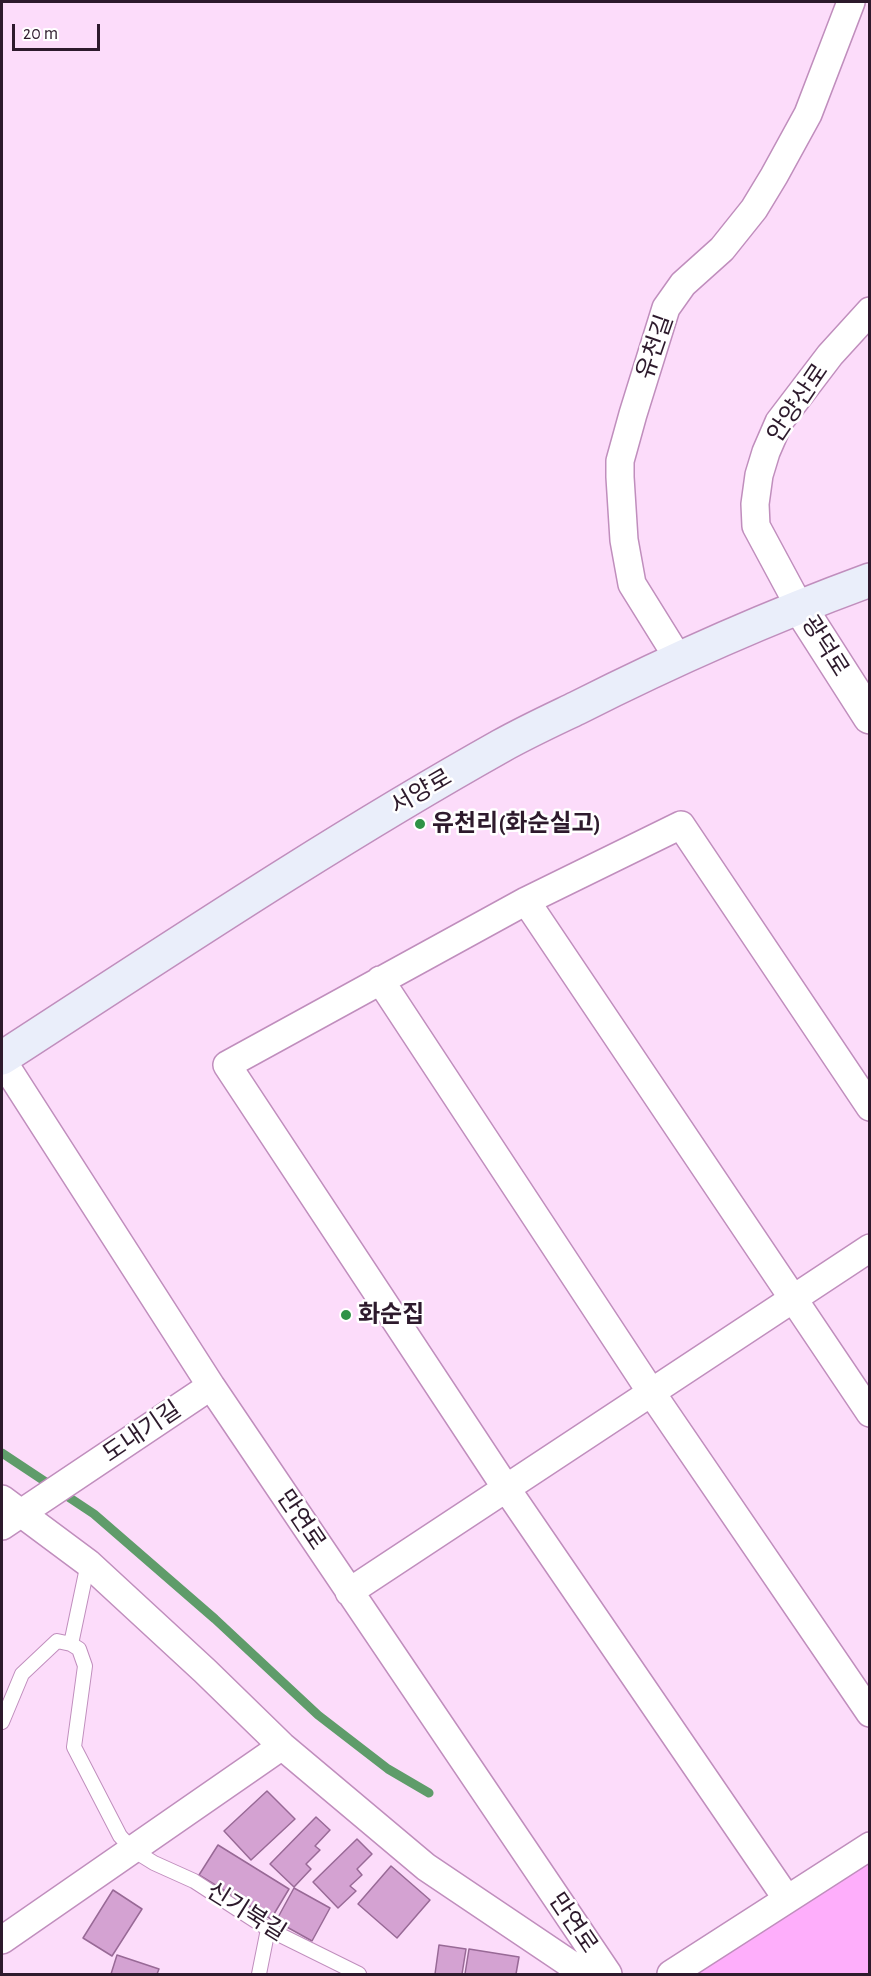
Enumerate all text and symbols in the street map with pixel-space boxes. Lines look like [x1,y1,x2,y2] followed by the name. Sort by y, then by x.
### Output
[15,12,104,50] scale bar
[23,25,58,43] text: 20 m
[631,311,679,383] street label: 유천길
[761,358,835,448] street label: 안양산로
[795,610,855,682] street label: 광덕로
[385,763,457,821] street label: 서양로
[432,810,601,838] place label: 유천리(화순실고)
[413,817,427,831] marker: 유천리(화순실고)
[358,1301,424,1329] place label: 화순집
[339,1308,353,1322] marker: 화순집
[97,1395,187,1469] street label: 도내기길
[271,1484,331,1556] street label: 만연로
[201,1876,291,1948] street label: 신기북길
[543,1887,603,1959] street label: 만연로

